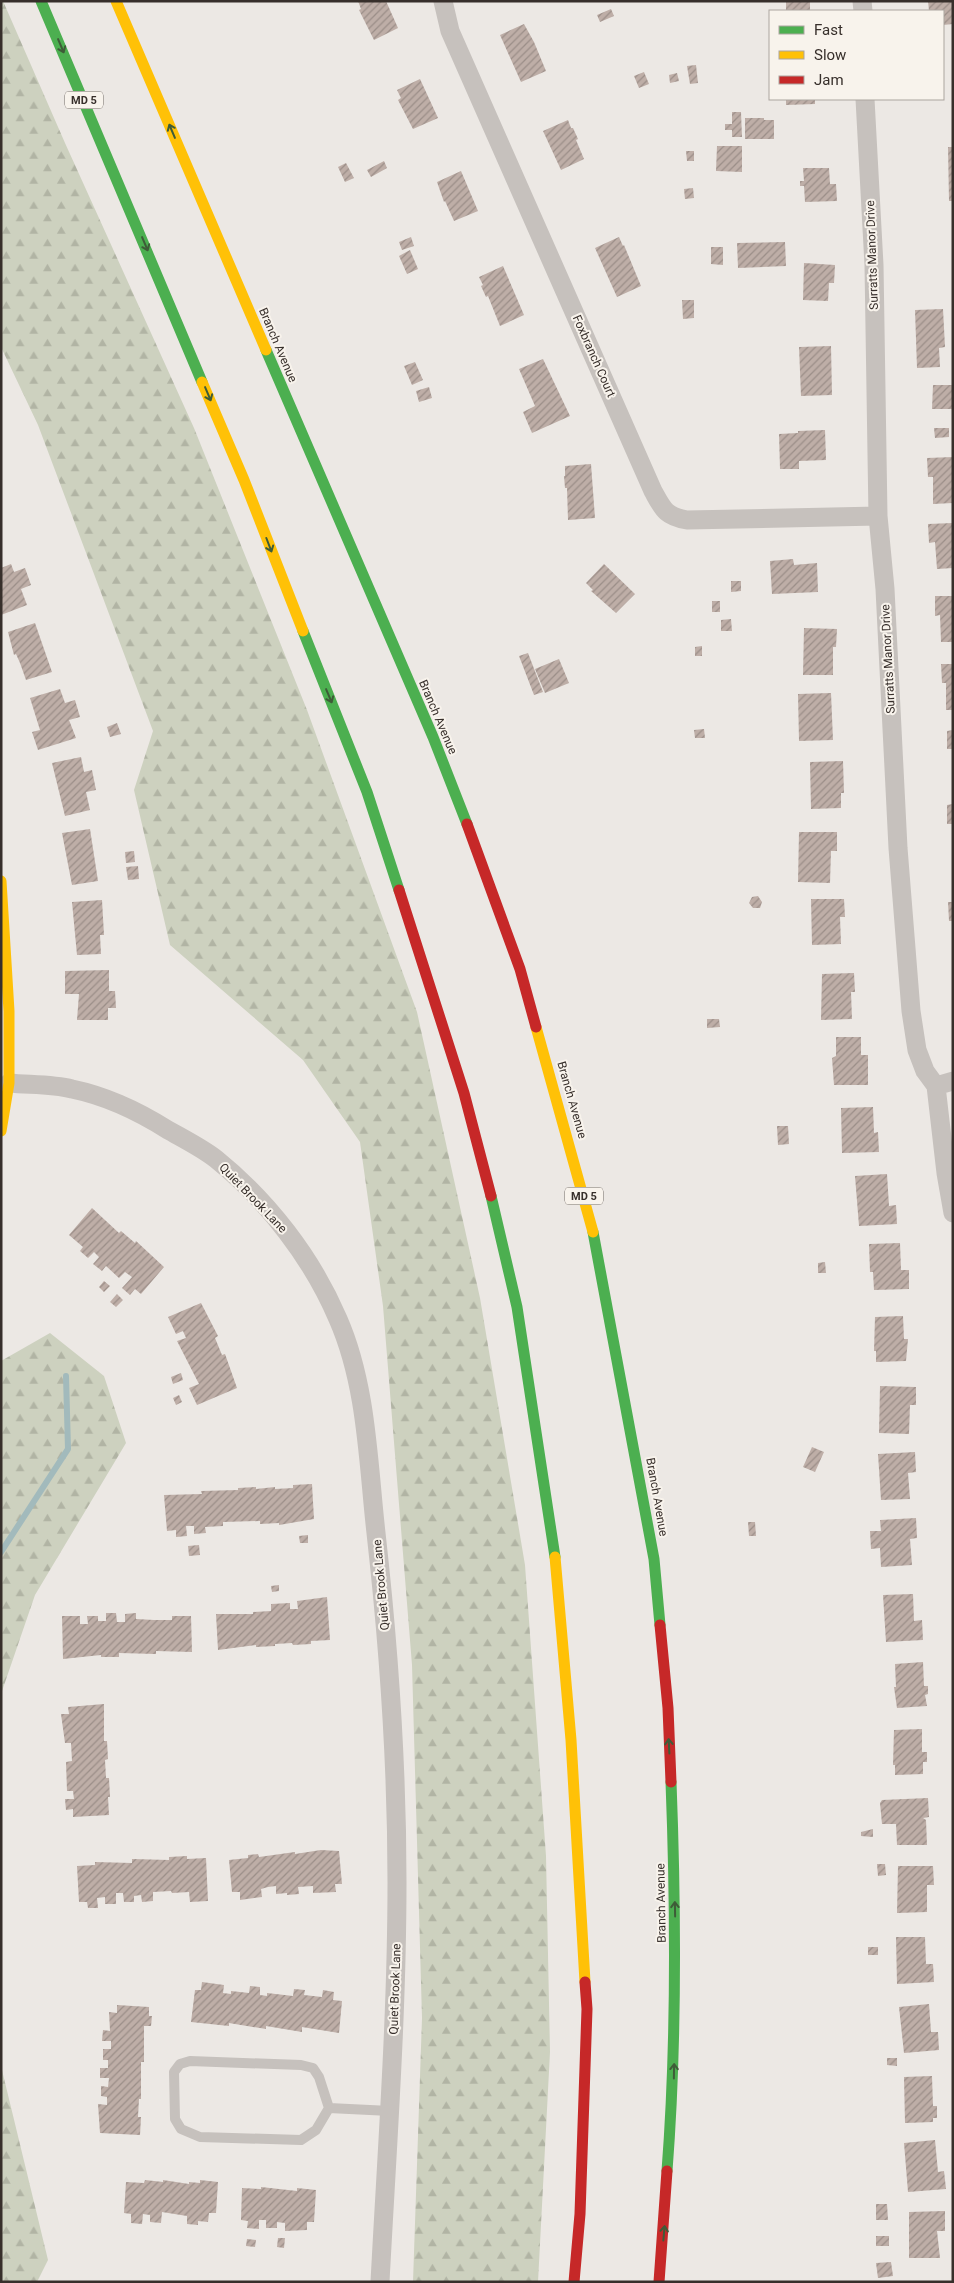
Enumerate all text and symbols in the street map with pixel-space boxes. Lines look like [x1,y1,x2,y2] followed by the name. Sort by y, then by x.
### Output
[769,10,944,100] legend
[814,21,843,39] text: Fast
[56,38,66,53] one-way arrow
[814,46,846,64] text: Slow
[814,71,844,89] text: Jam
[65,92,103,108] road number: MD 5
[166,124,175,139] one-way arrow
[863,200,881,310] street label: Surratts Manor Drive
[141,236,151,251] one-way arrow
[256,306,300,384] street label: Branch Avenue
[570,313,618,399] street label: Foxbranch Court
[204,386,214,401] one-way arrow
[265,537,275,552] one-way arrow
[878,604,898,714] street label: Surratts Manor Drive
[416,678,460,756] street label: Branch Avenue
[325,688,335,703] one-way arrow
[554,1060,590,1140] street label: Branch Avenue
[216,1160,290,1236] street label: Quiet Brook Lane
[565,1188,603,1204] road number: MD 5
[643,1457,671,1537] street label: Branch Avenue
[370,1539,392,1631] street label: Quiet Brook Lane
[665,1738,674,1754] one-way arrow
[653,1863,669,1943] street label: Branch Avenue
[670,1901,680,1917] one-way arrow
[386,1943,404,2035] street label: Quiet Brook Lane
[669,2063,679,2080] one-way arrow
[659,2225,669,2241] one-way arrow

